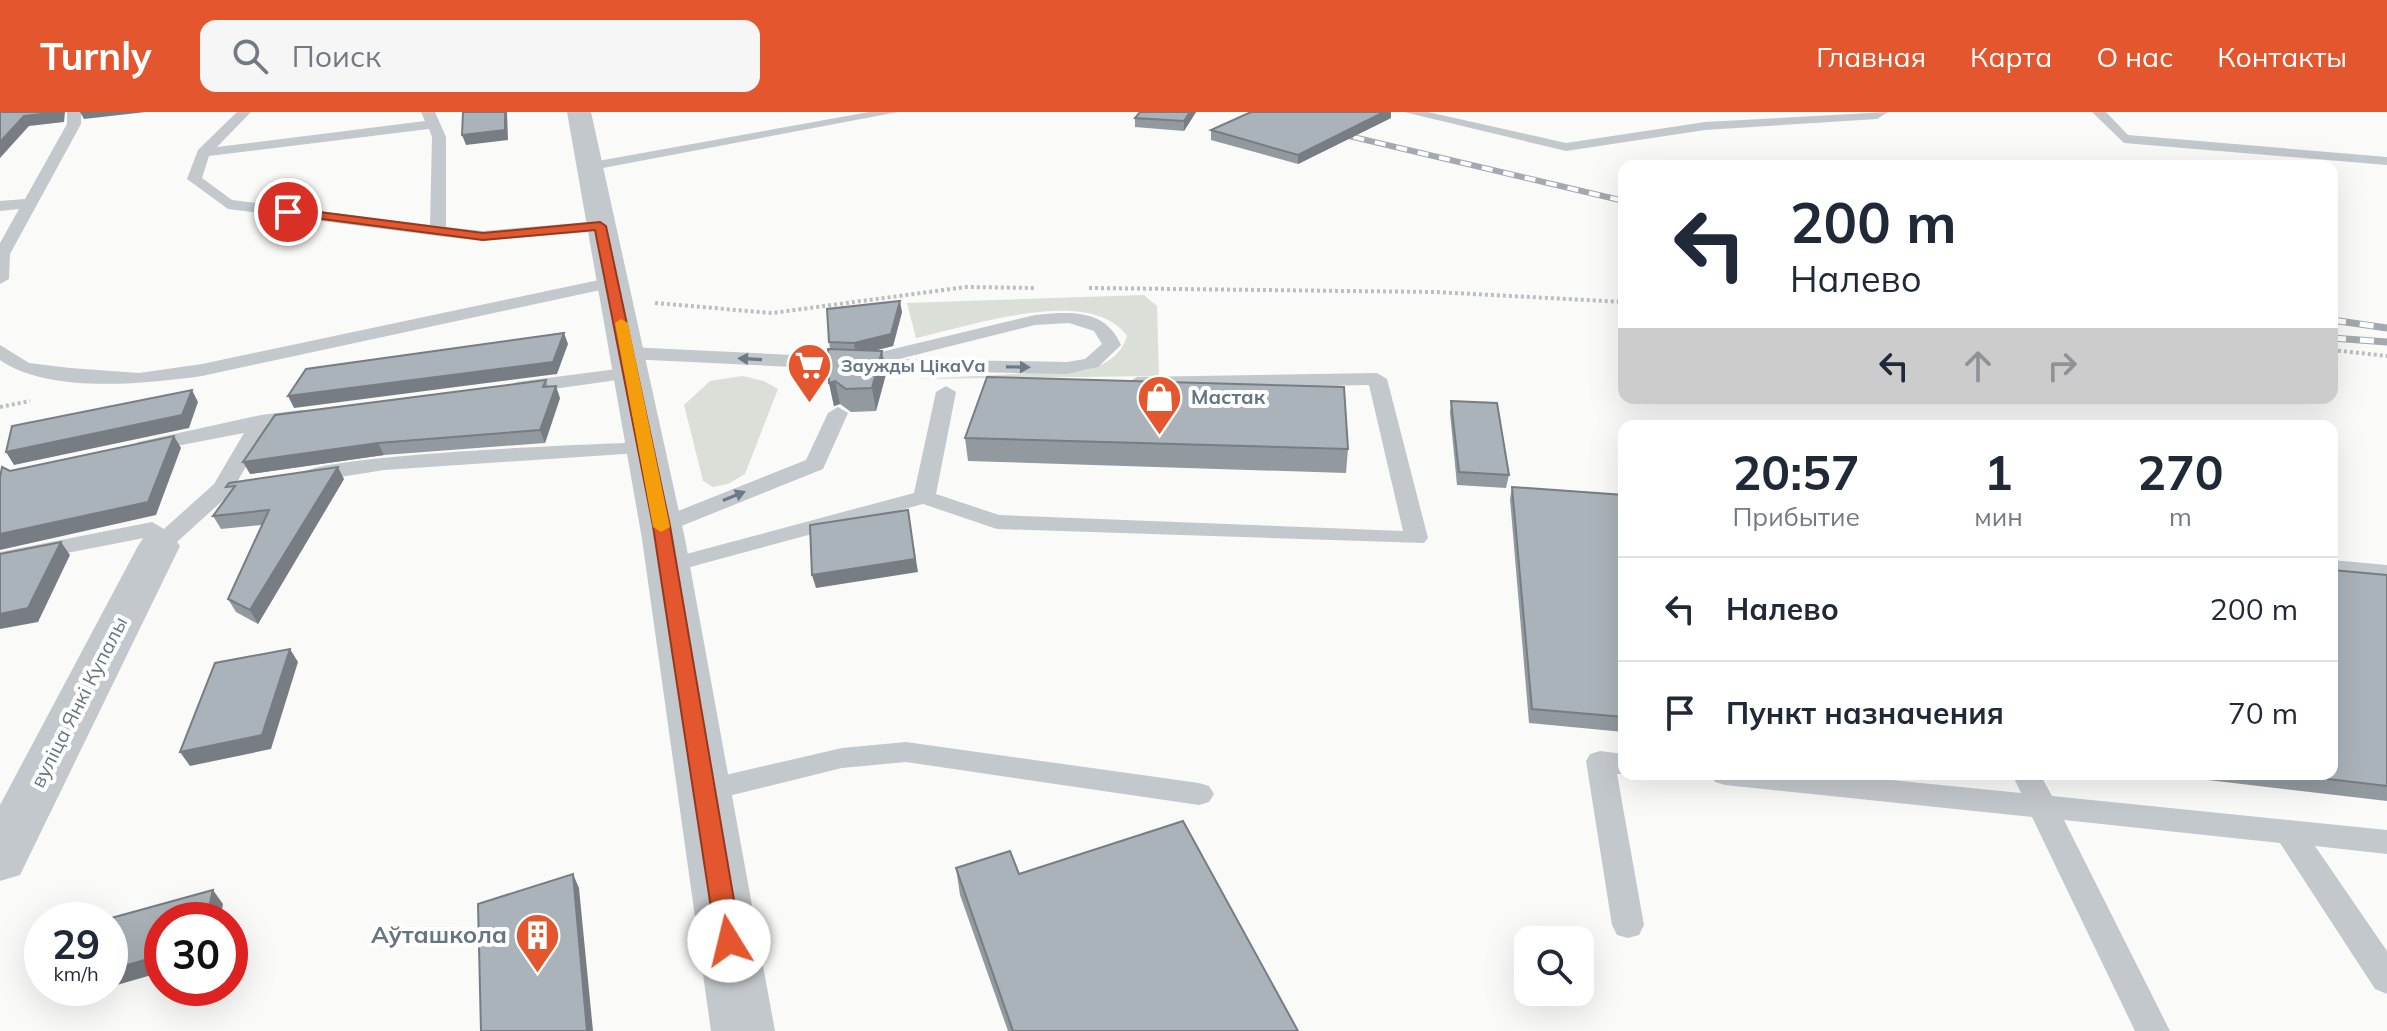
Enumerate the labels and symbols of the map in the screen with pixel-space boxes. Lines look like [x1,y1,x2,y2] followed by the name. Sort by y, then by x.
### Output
[254,178,322,246] pin
[786,342,834,405] supermarket icon: Заужды ЦікаVа
[737,353,762,366] one-way arrow
[841,354,986,377] place label: Заужды ЦікаVа
[1006,361,1031,373] one-way arrow
[1136,373,1184,436] shop icon: Мастак
[1191,384,1266,409] place label: Мастак
[722,490,746,503] one-way arrow
[25,612,133,791] street label: вуліца Янкі Купалы
[687,899,771,983] position arrow
[144,902,248,1006] speed limit sign: 30
[514,911,562,974] building icon: Аўташкола
[371,919,507,949] place label: Аўташкола

